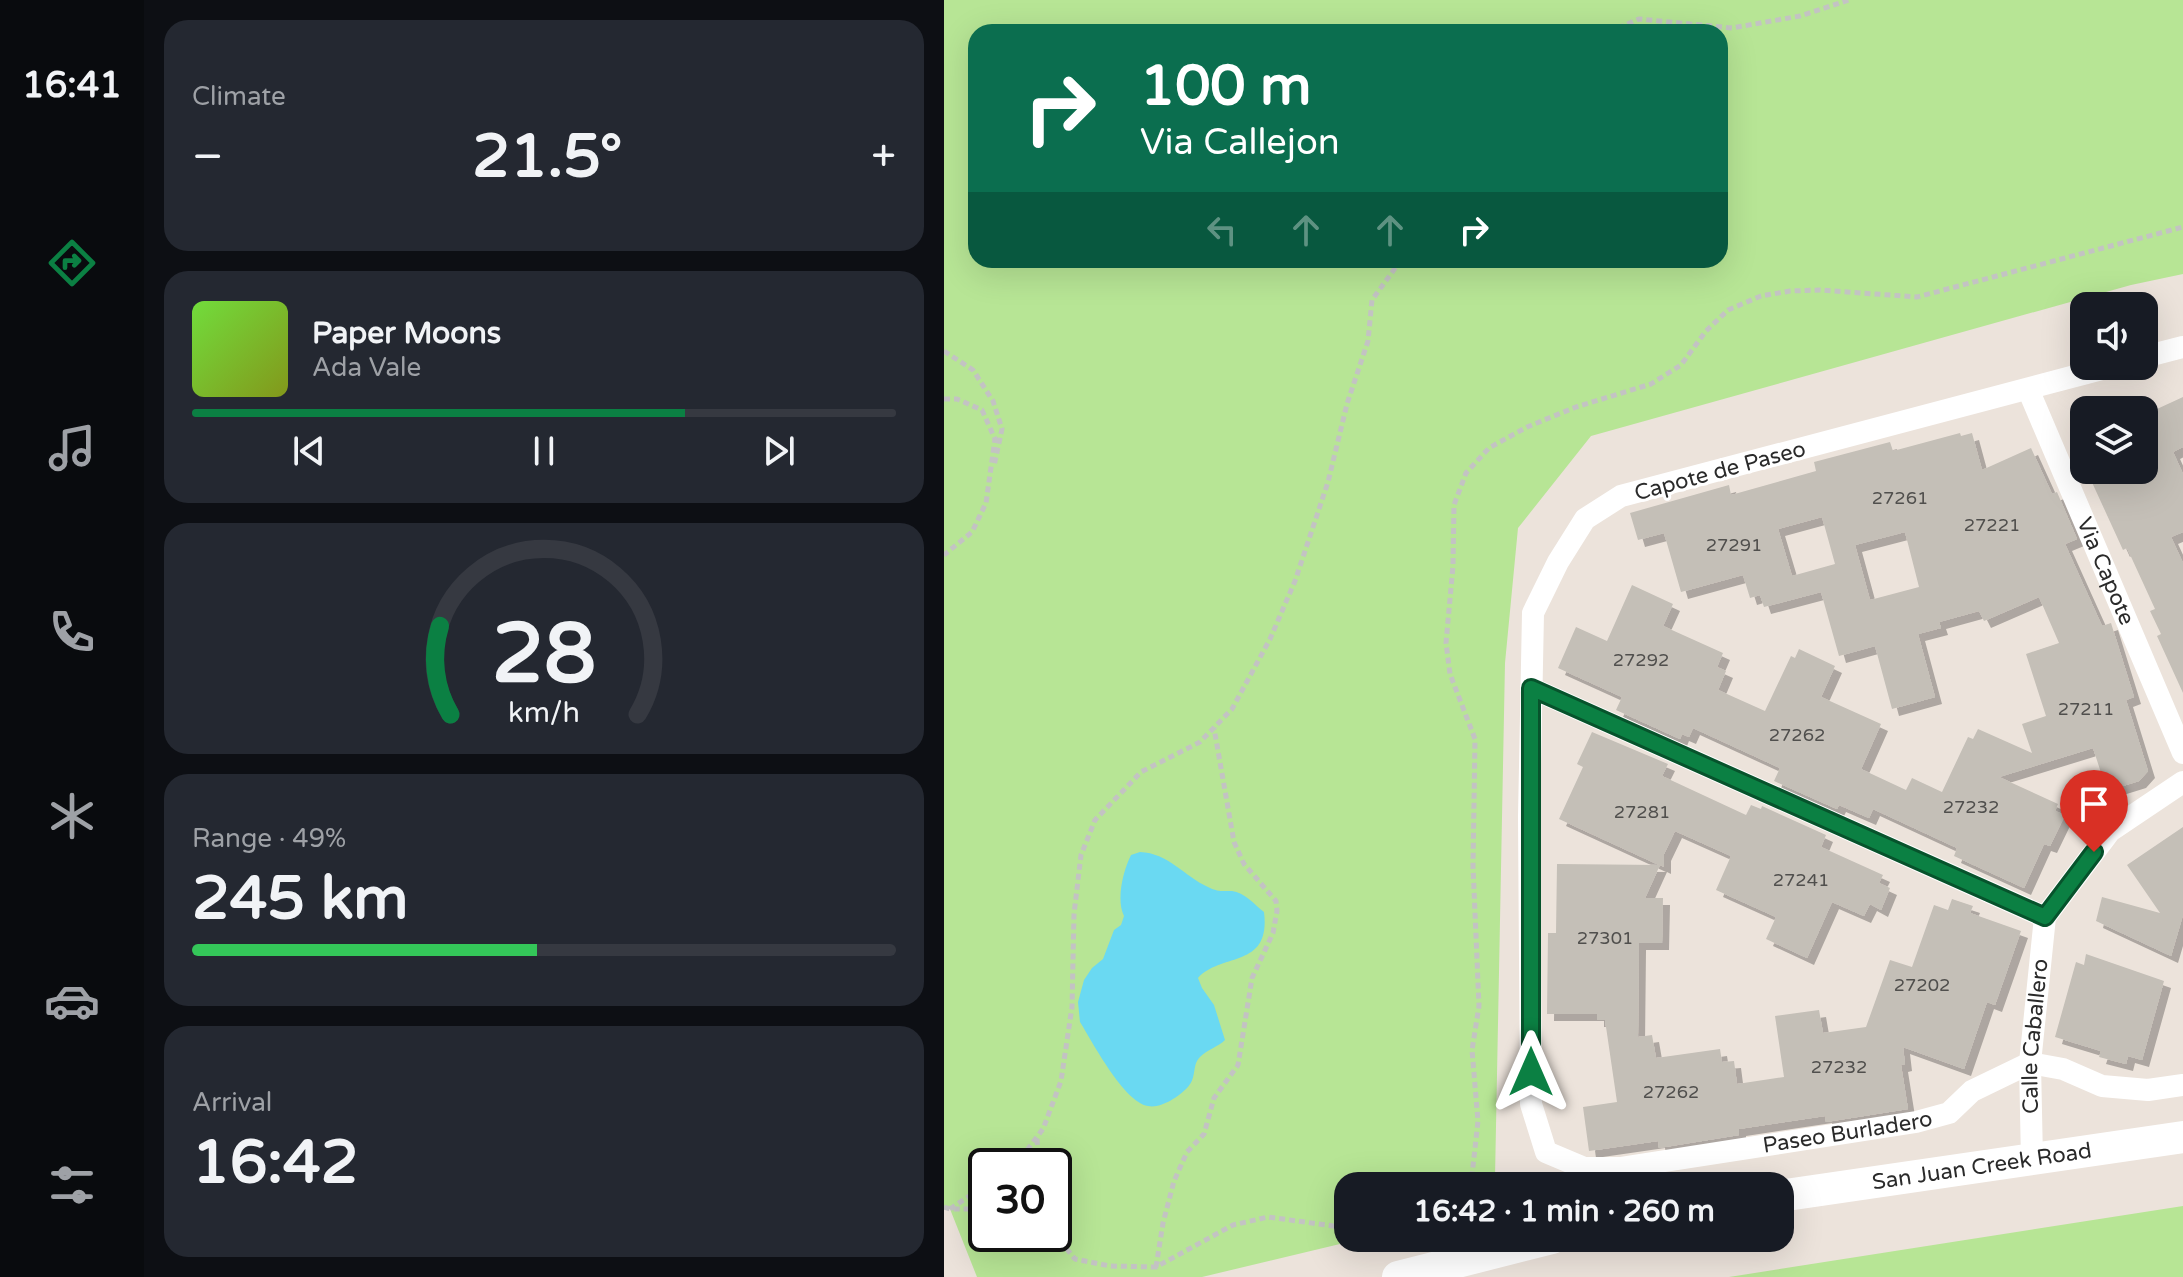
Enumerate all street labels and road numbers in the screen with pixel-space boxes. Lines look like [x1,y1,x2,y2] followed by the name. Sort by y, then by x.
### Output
[1632,436,1808,506] street label: Capote de Paseo
[2071,514,2140,629] street label: Via Capote
[2017,957,2054,1114] street label: Calle Caballero
[1761,1105,1935,1159] street label: Paseo Burladero
[1870,1138,2093,1195] street label: San Juan Creek Road

